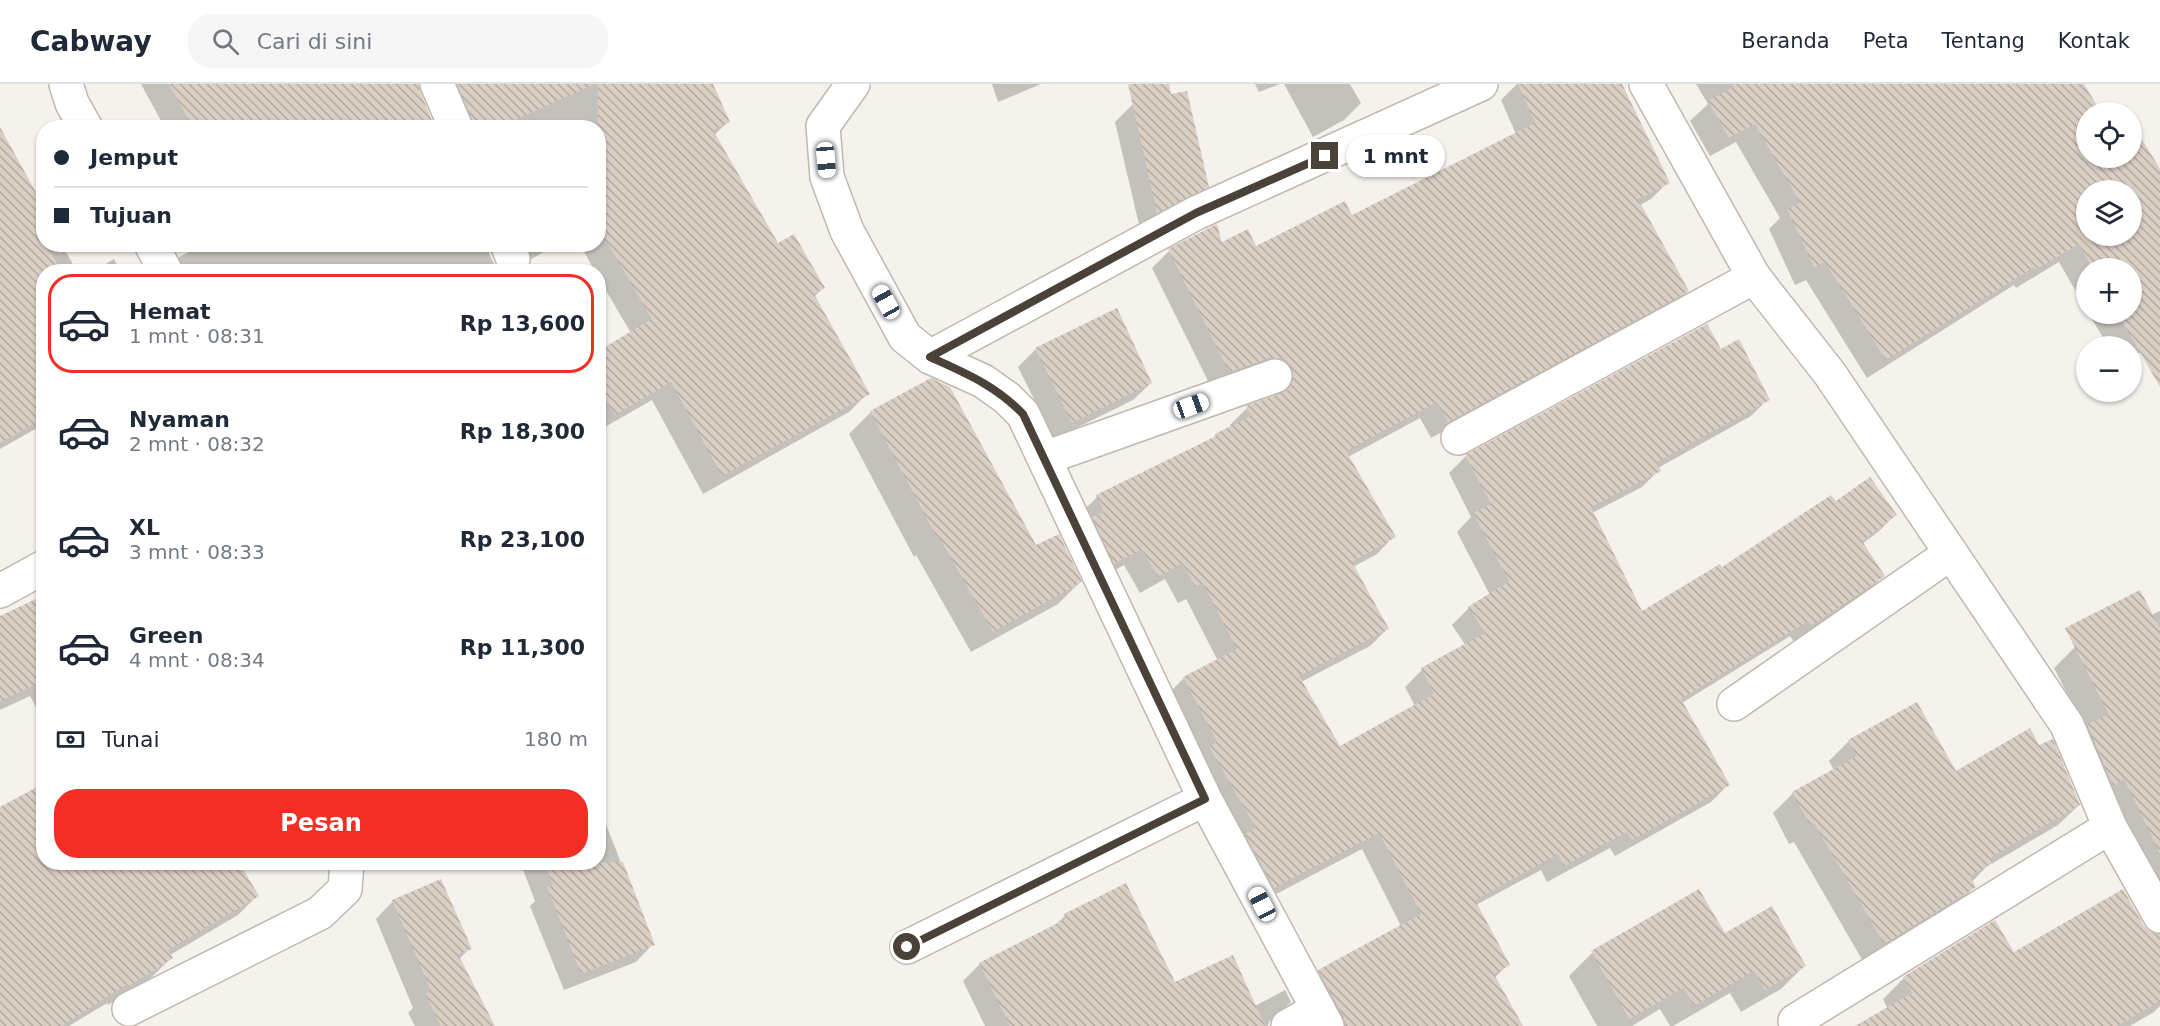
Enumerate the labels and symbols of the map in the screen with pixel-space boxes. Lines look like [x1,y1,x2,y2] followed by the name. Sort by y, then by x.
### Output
[1346,135,1445,177] callout: 1 mnt
[815,141,837,179] car
[1311,142,1338,169] route end
[869,282,903,322] car
[1171,391,1211,421] car
[1246,884,1278,924] car
[893,933,920,960] route start

